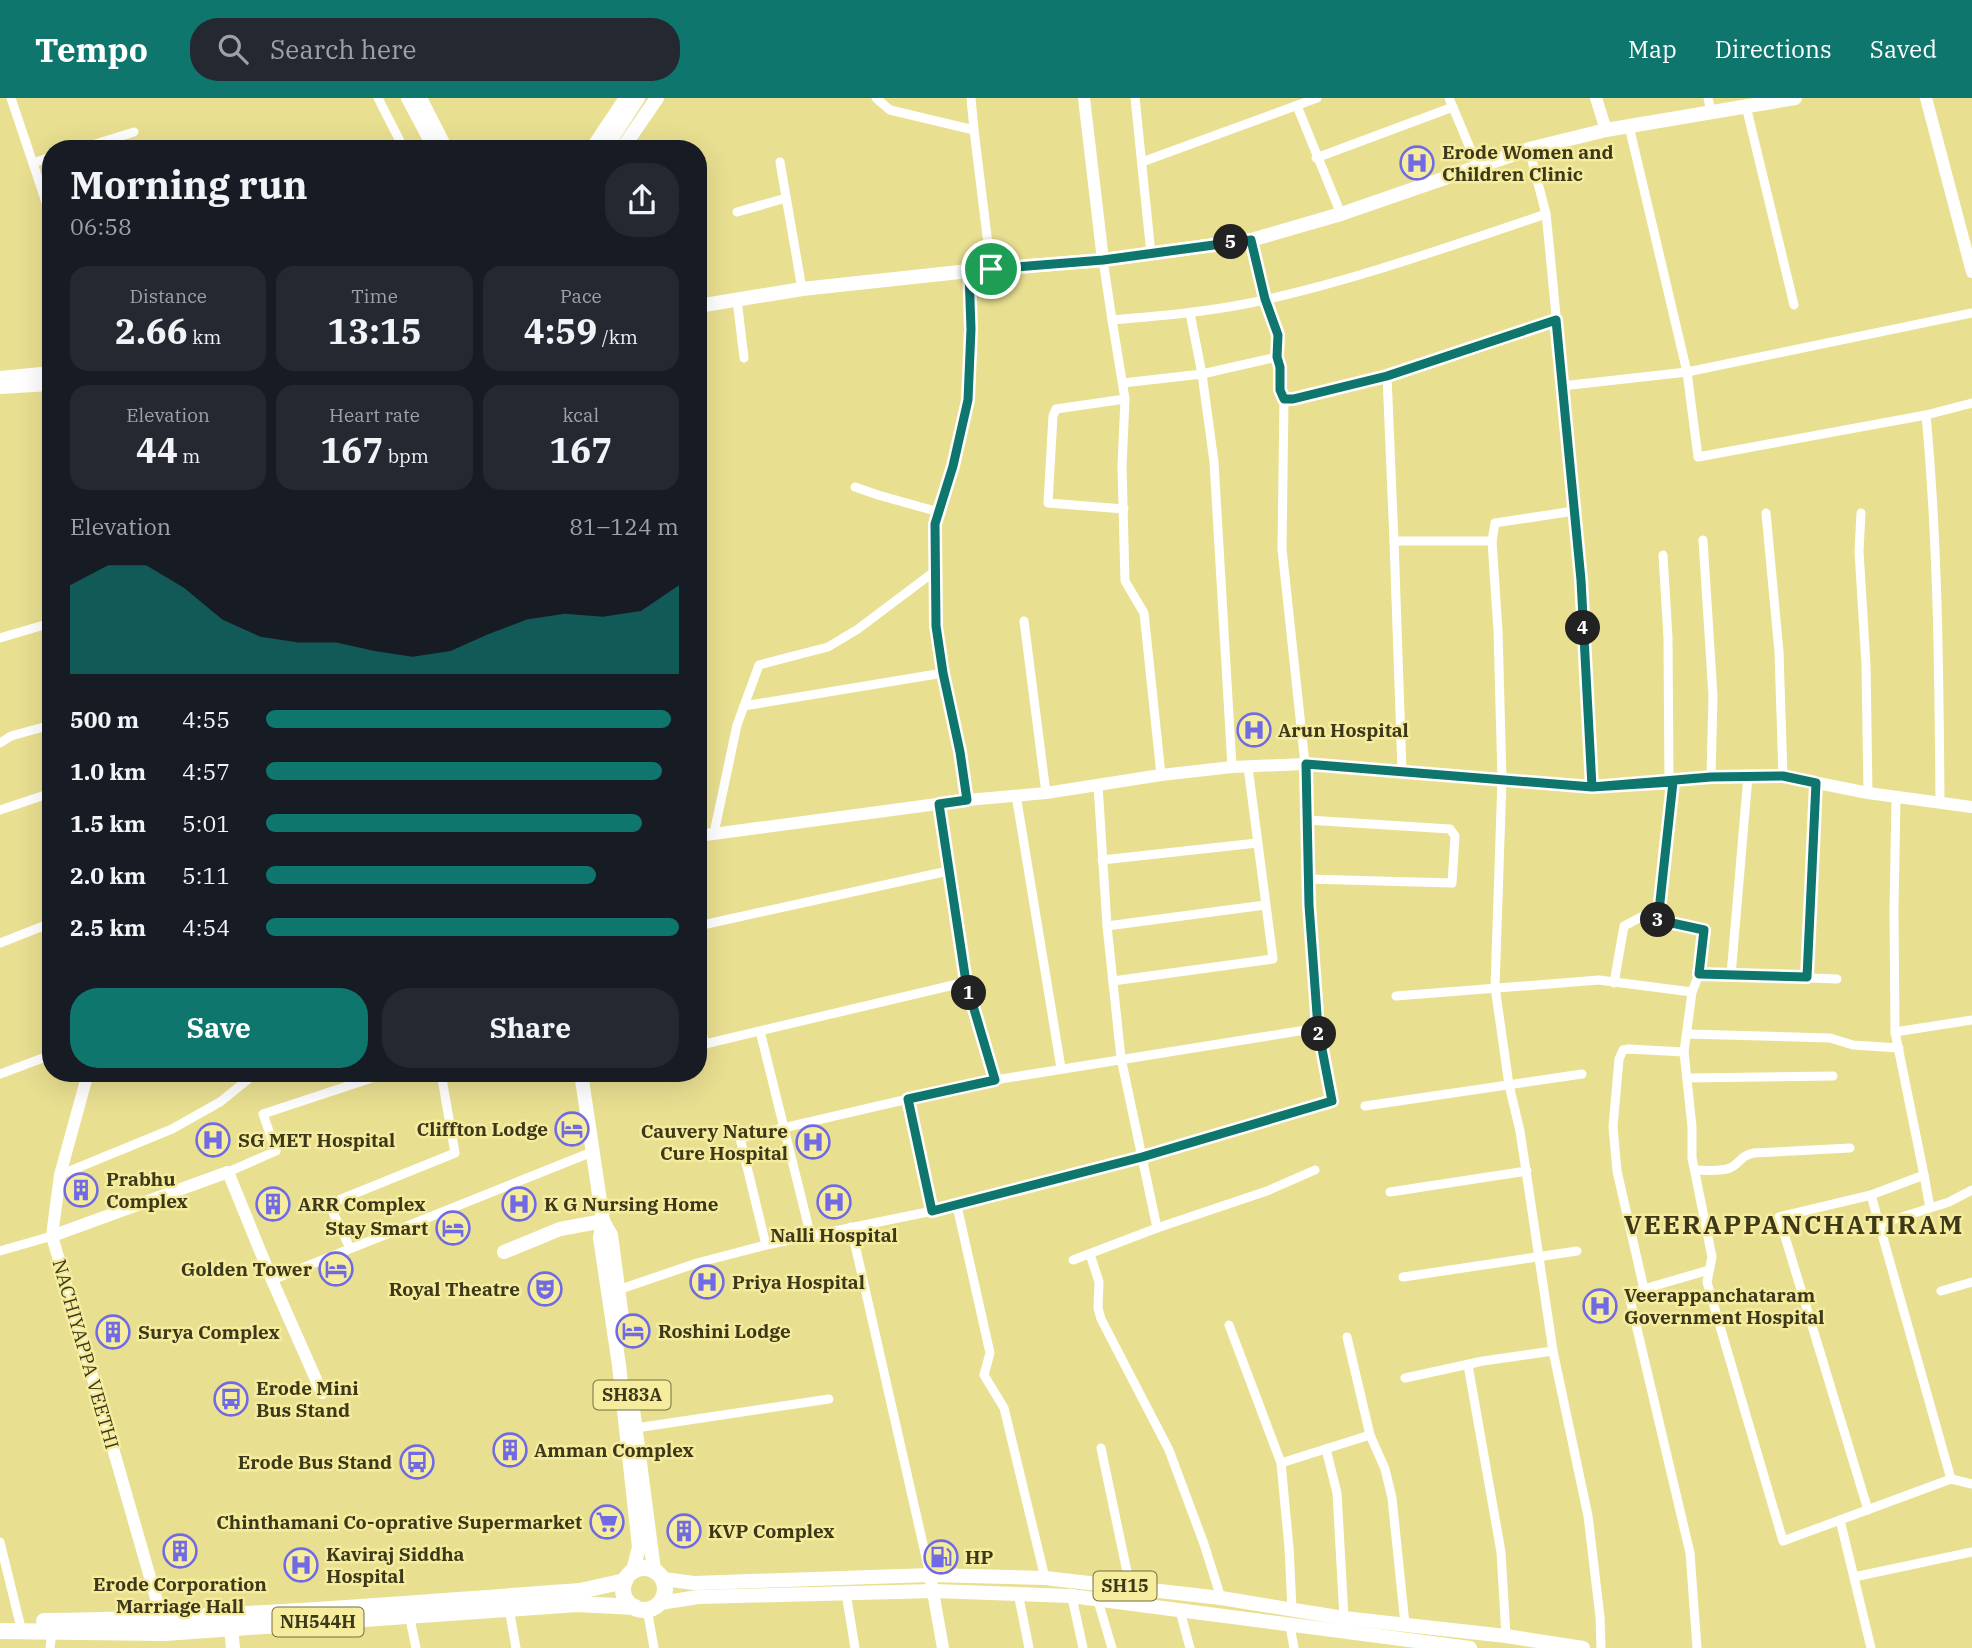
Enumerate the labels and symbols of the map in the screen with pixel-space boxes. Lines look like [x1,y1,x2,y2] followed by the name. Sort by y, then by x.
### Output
[1442,140,1614,186] place label: Erode Women and Children Clinic
[1398,144,1436,182] hospital icon: Erode Women and Children Clinic
[1214,225,1248,260] pin: 5
[961,239,1021,299] pin
[1566,610,1600,646] pin: 4
[1235,711,1273,749] hospital icon: Arun Hospital
[1278,718,1409,742] place label: Arun Hospital
[1640,902,1676,938] pin: 3
[951,976,986,1010] pin: 1
[1302,1016,1336,1052] pin: 2
[553,1110,591,1148] hotel icon: Cliffton Lodge
[417,1117,548,1141] place label: Cliffton Lodge
[641,1119,788,1165] place label: Cauvery Nature Cure Hospital
[194,1121,232,1159] hospital icon: SG MET Hospital
[794,1123,832,1161] hospital icon: Cauvery Nature Cure Hospital
[238,1128,395,1152] place label: SG MET Hospital
[106,1167,188,1213] place label: Prabhu Complex
[62,1171,100,1209] building icon: Prabhu Complex
[815,1183,853,1221] hospital icon: Nalli Hospital
[254,1185,292,1223] building icon: ARR Complex
[500,1185,538,1223] hospital icon: K G Nursing Home
[298,1192,425,1216] place label: ARR Complex
[544,1192,719,1216] place label: K G Nursing Home
[1624,1207,1964,1241] district label: VEERAPPANCHATIRAM
[434,1209,472,1247] hotel icon: Stay Smart
[325,1216,428,1240] place label: Stay Smart
[770,1223,898,1247] place label: Nalli Hospital
[317,1250,355,1288] hotel icon: Golden Tower
[47,1256,125,1452] street label: NACHIYAPPA VEETHI
[181,1257,313,1281] place label: Golden Tower
[688,1263,726,1301] hospital icon: Priya Hospital
[526,1270,564,1308] theatre icon: Royal Theatre
[732,1270,865,1294] place label: Priya Hospital
[389,1277,520,1301] place label: Royal Theatre
[1624,1283,1825,1329] place label: Veerappanchataram Government Hospital
[1581,1287,1619,1325] hospital icon: Veerappanchataram Government Hospital
[614,1312,652,1350] hotel icon: Roshini Lodge
[94,1313,132,1351] building icon: Surya Complex
[658,1319,791,1343] place label: Roshini Lodge
[138,1320,280,1344] place label: Surya Complex
[256,1376,359,1422] place label: Erode Mini Bus Stand
[212,1380,250,1418] bus stop icon: Erode Mini Bus Stand
[594,1380,670,1410] road number: SH83A
[491,1431,529,1469] building icon: Amman Complex
[534,1438,694,1462] place label: Amman Complex
[398,1443,436,1481] bus stop icon: Erode Bus Stand
[238,1450,392,1474] place label: Erode Bus Stand
[588,1503,626,1541] supermarket icon: Chinthamani Co-oprative Supermarket
[216,1510,582,1534] place label: Chinthamani Co-oprative Supermarket
[665,1512,703,1550] building icon: KVP Complex
[708,1519,835,1543] place label: KVP Complex
[161,1532,199,1570] building icon: Erode Corporation Marriage Hall
[922,1538,960,1576] fuel station icon: HP
[326,1542,465,1588] place label: Kaviraj Siddha Hospital
[965,1545,993,1569] place label: HP
[282,1546,320,1584] hospital icon: Kaviraj Siddha Hospital
[93,1572,267,1618] place label: Erode Corporation Marriage Hall
[1094,1572,1156,1601] road number: SH15
[272,1608,364,1637] road number: NH544H

